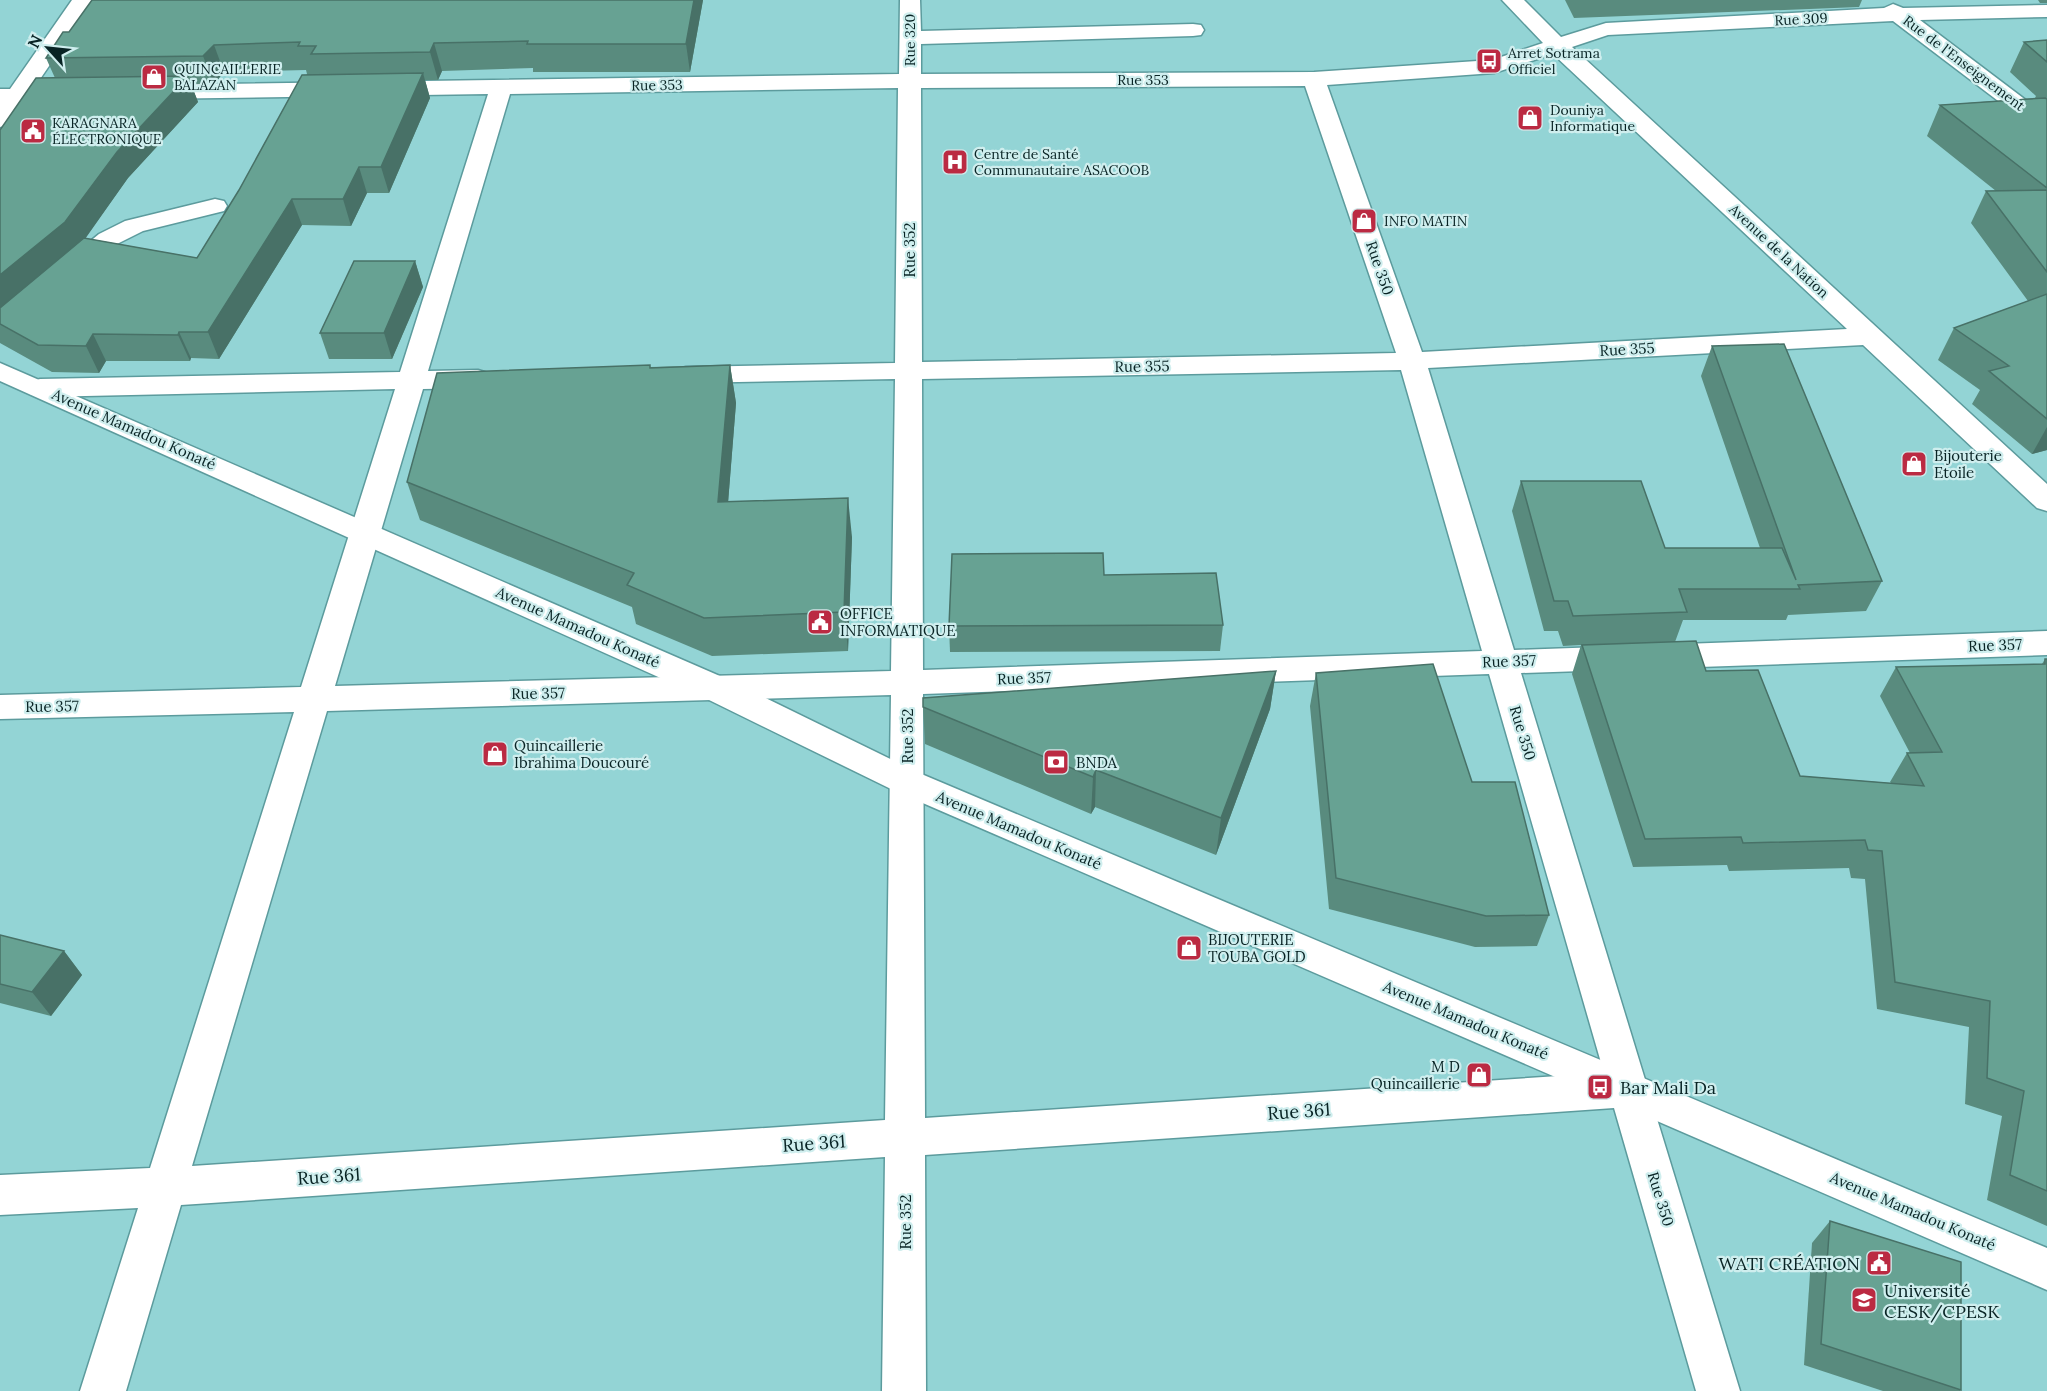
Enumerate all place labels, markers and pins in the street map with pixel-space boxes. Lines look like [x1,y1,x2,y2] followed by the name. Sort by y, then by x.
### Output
[1507,44,1600,78] place label: Arret Sotrama Officiel
[1474,46,1504,76] bus stop icon: Arret Sotrama Officiel
[174,60,281,94] place label: QUINCAILLERIE BALAZAN
[139,62,169,92] shop icon: QUINCAILLERIE BALAZAN
[1550,101,1635,135] place label: Douniya Informatique
[1515,103,1545,133] shop icon: Douniya Informatique
[52,114,162,148] place label: KARAGNARA ÉLECTRONIQUE
[18,116,48,146] public building icon: KARAGNARA ÉLECTRONIQUE
[974,145,1149,179] place label: Centre de Santé Communautaire ASACOOB
[940,147,970,177] hospital icon: Centre de Santé Communautaire ASACOOB
[1349,206,1379,236] shop icon: INFO MATIN
[1384,212,1468,230] place label: INFO MATIN
[1934,446,2002,482] place label: Bijouterie Etoile
[1899,449,1929,479] shop icon: Bijouterie Etoile
[840,604,956,640] place label: OFFICE INFORMATIQUE
[805,607,835,637] public building icon: OFFICE INFORMATIQUE
[514,736,649,772] place label: Quincaillerie Ibrahima Doucouré
[480,739,510,769] shop icon: Quincaillerie Ibrahima Doucouré
[1041,747,1071,777] bank icon: BNDA
[1076,753,1118,772] place label: BNDA
[1208,930,1306,966] place label: BIJOUTERIE TOUBA GOLD
[1174,933,1204,963] shop icon: BIJOUTERIE TOUBA GOLD
[1371,1057,1460,1093] place label: M D Quincaillerie
[1464,1060,1494,1090] shop icon: M D Quincaillerie
[1585,1072,1615,1102] bus stop icon: Bar Mali Da
[1620,1076,1716,1099] place label: Bar Mali Da
[1864,1248,1894,1278] public building icon: WATI CRÉATION
[1719,1252,1860,1275] place label: WATI CRÉATION
[1884,1279,2000,1323] place label: Université CESK/CPESK
[1849,1285,1879,1315] school or university icon: Université CESK/CPESK

